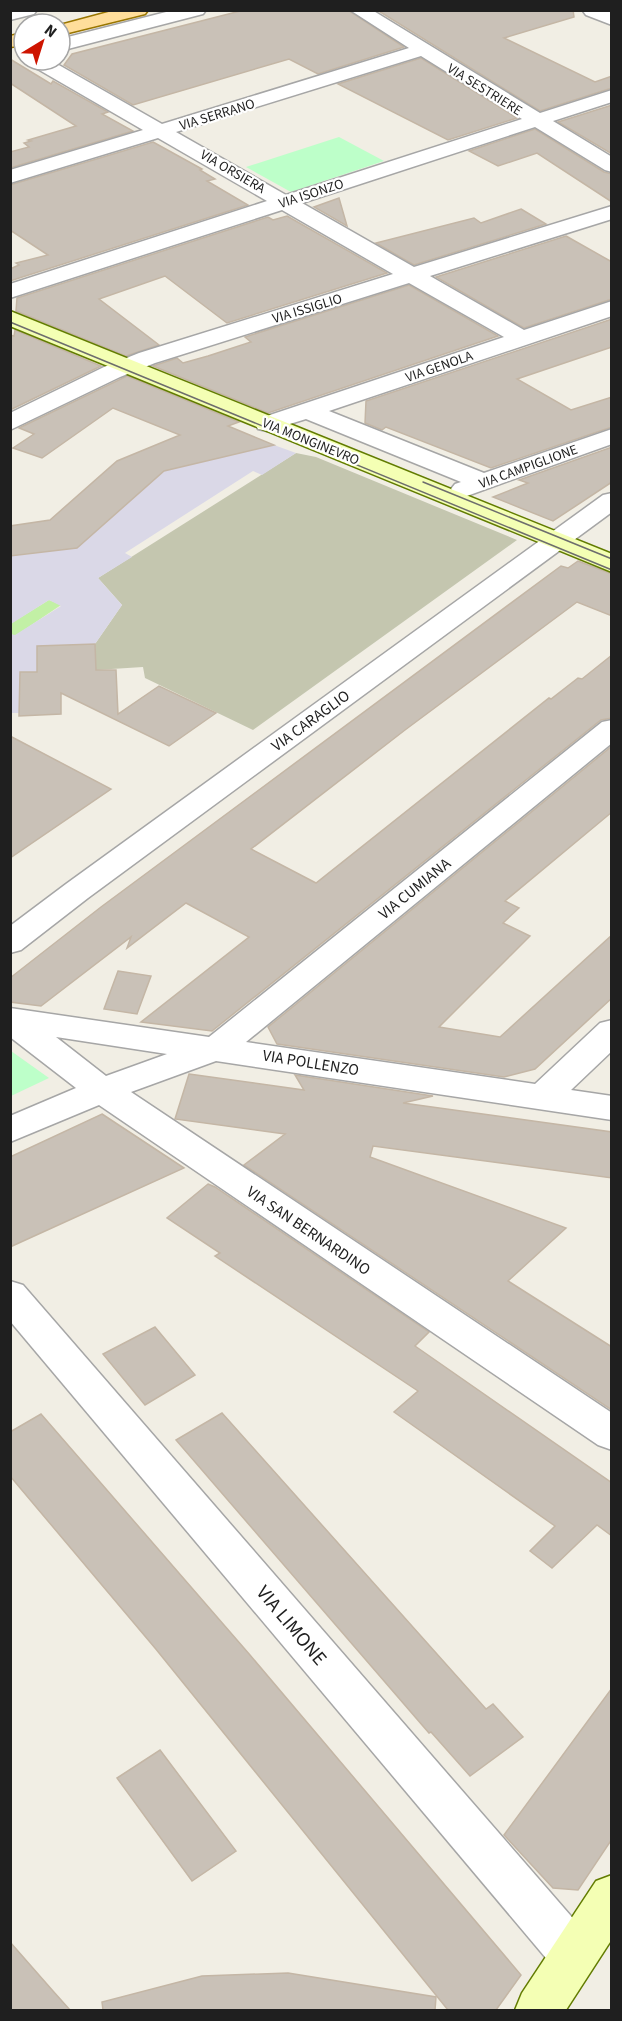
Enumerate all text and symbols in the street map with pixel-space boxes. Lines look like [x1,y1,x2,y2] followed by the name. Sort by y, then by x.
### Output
[12,12,72,72] north arrow
[40,19,62,43] text: N
[443,59,526,121] street label: VIA SESTRIERE
[177,94,258,136] street label: VIA SERRANO
[196,145,269,199] street label: VIA ORSIERA
[276,174,346,214] street label: VIA ISONZO
[270,289,345,329] street label: VIA ISSIGLIO
[403,346,476,388] street label: VIA GENOLA
[259,413,362,471] street label: VIA MONGINEVRO
[476,440,580,494] street label: VIA CAMPIGLIONE
[267,685,354,757] street label: VIA CARAGLIO
[374,853,456,925] street label: VIA CUMIANA
[261,1045,361,1081] street label: VIA POLLENZO
[242,1181,375,1281] street label: VIA SAN BERNARDINO
[249,1580,333,1672] street label: VIA LIMONE

